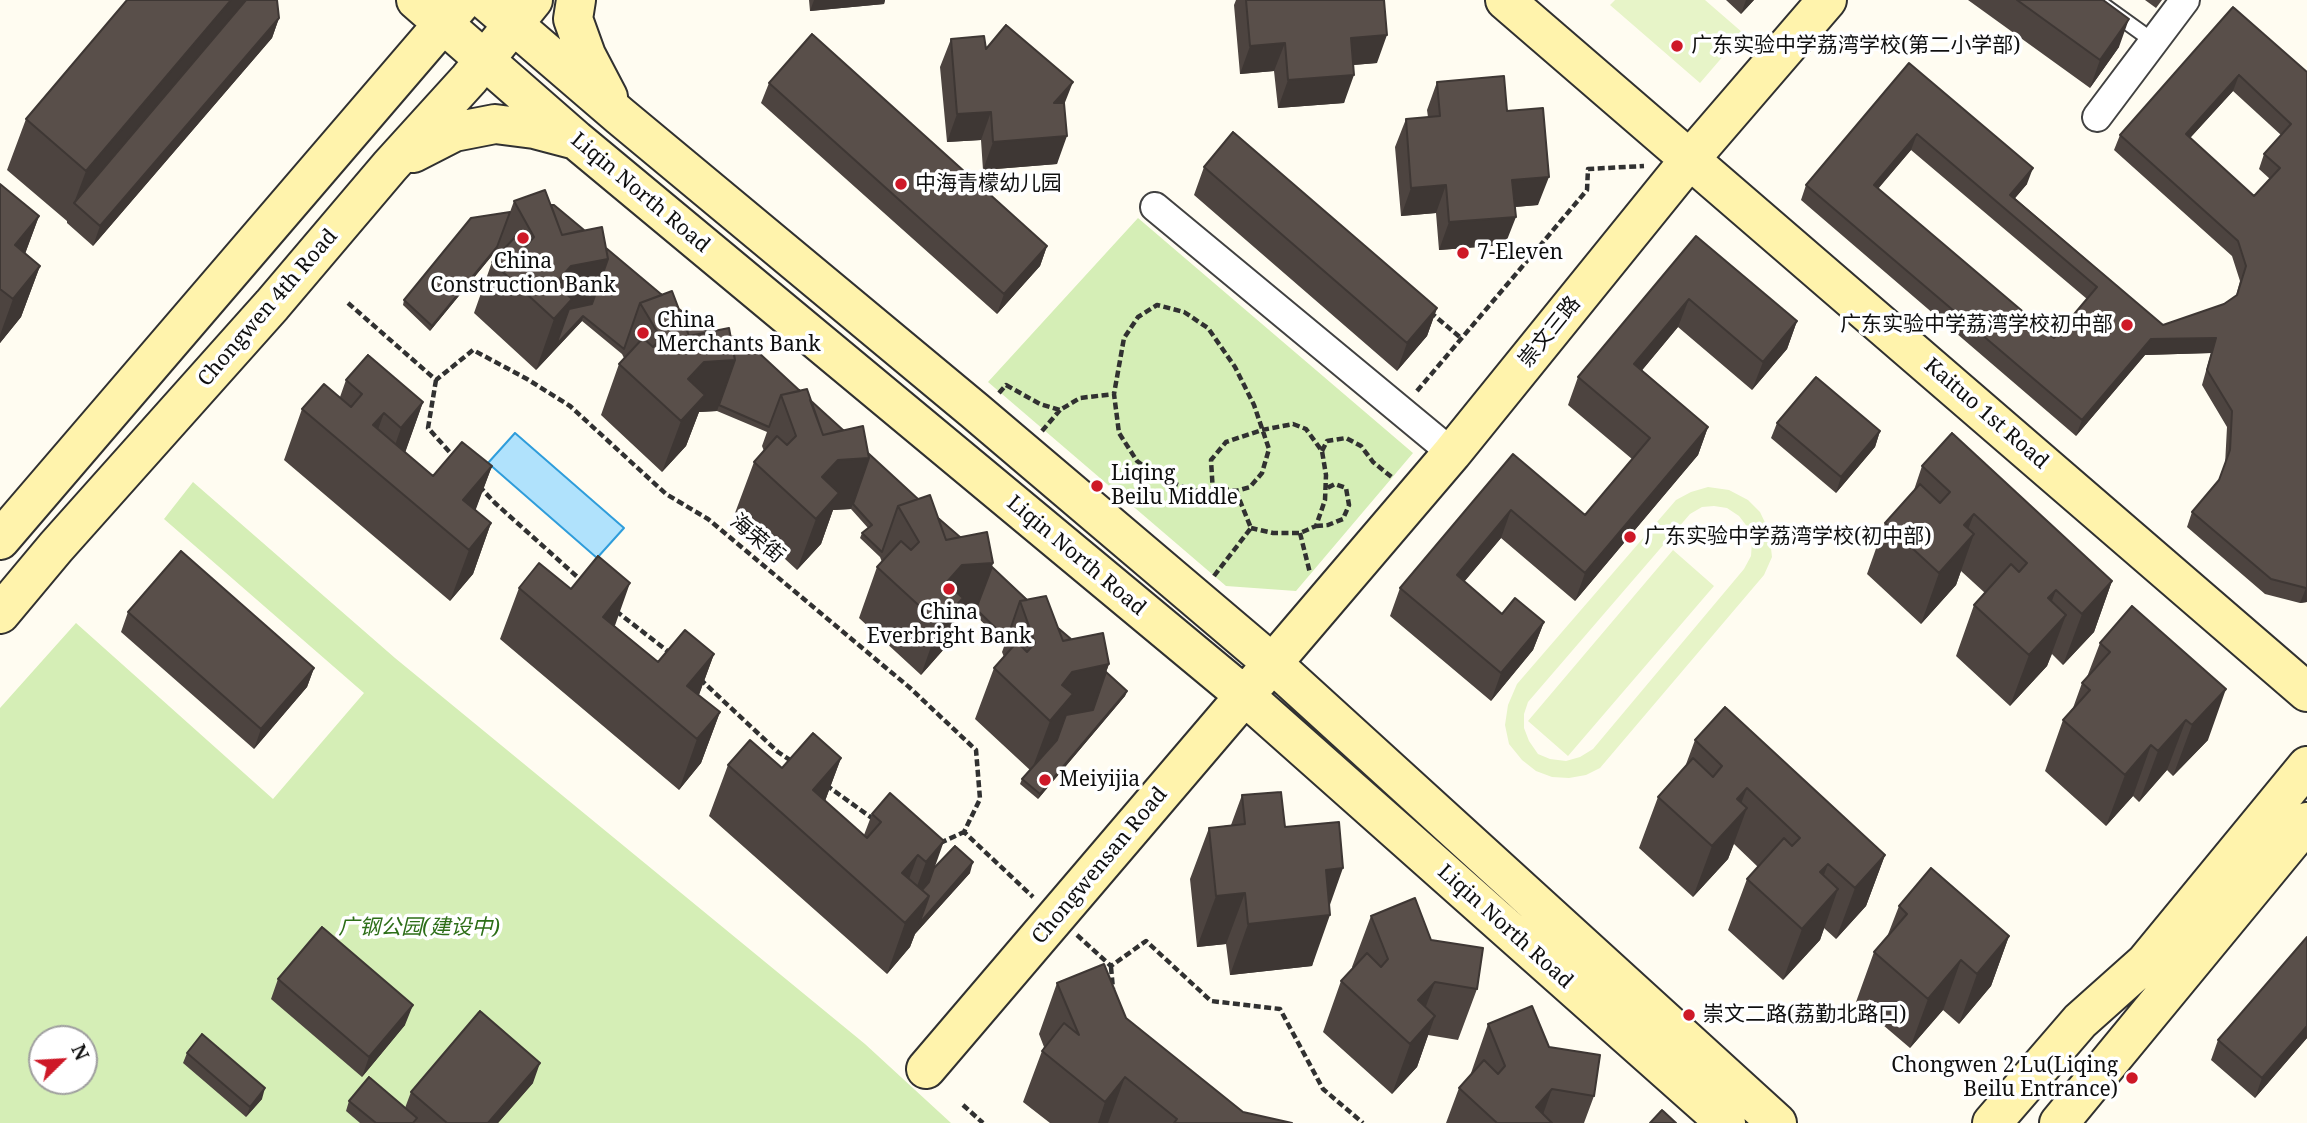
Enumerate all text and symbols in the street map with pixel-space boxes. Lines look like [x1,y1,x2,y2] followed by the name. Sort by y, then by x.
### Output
[1691,33,2021,59] place label: 广东实验中学荔湾学校(第二小学部)
[1669,38,1685,54] marker: 广东实验中学荔湾学校(第二小学部)
[566,128,714,258] street label: Liqin North Road
[915,171,1062,197] place label: 中海青檬幼儿园
[893,176,909,192] marker: 中海青檬幼儿园
[193,224,343,392] street label: Chongwen 4th Road
[515,230,531,246] marker: China Construction Bank
[1477,240,1563,266] place label: 7-Eleven
[1455,245,1471,261] marker: 7-Eleven
[430,249,616,299] place label: China Construction Bank
[1514,291,1586,373] street label: 崇文三路
[657,308,821,358] place label: China Merchants Bank
[1840,312,2113,338] place label: 广东实验中学荔湾学校初中部
[2119,317,2135,333] marker: 广东实验中学荔湾学校初中部
[635,325,651,341] marker: China Merchants Bank
[1919,353,2053,475] street label: Kaituo 1st Road
[1111,461,1238,511] place label: Liqing Beilu Middle
[1089,478,1105,494] marker: Liqing Beilu Middle
[1002,491,1150,621] street label: Liqin North Road
[725,509,789,569] street label: 海荣街
[1644,524,1932,550] place label: 广东实验中学荔湾学校(初中部)
[1622,529,1638,545] marker: 广东实验中学荔湾学校(初中部)
[941,581,957,597] marker: China Everbright Bank
[867,600,1031,650] place label: China Everbright Bank
[1059,767,1140,793] place label: Meiyijia
[1037,772,1053,788] marker: Meiyijia
[1027,782,1173,950] street label: Chongwensan Road
[1432,860,1578,994] street label: Liqin North Road
[338,915,500,941] park label: 广钢公园(建设中)
[1703,1002,1907,1028] place label: 崇文二路(荔勤北路口)
[1681,1007,1697,1023] marker: 崇文二路(荔勤北路口)
[28,1025,98,1095] north arrow
[65,1040,95,1064] text: N
[1891,1053,2118,1103] place label: Chongwen 2 Lu(Liqing Beilu Entrance)
[2124,1070,2140,1086] marker: Chongwen 2 Lu(Liqing Beilu Entrance)

